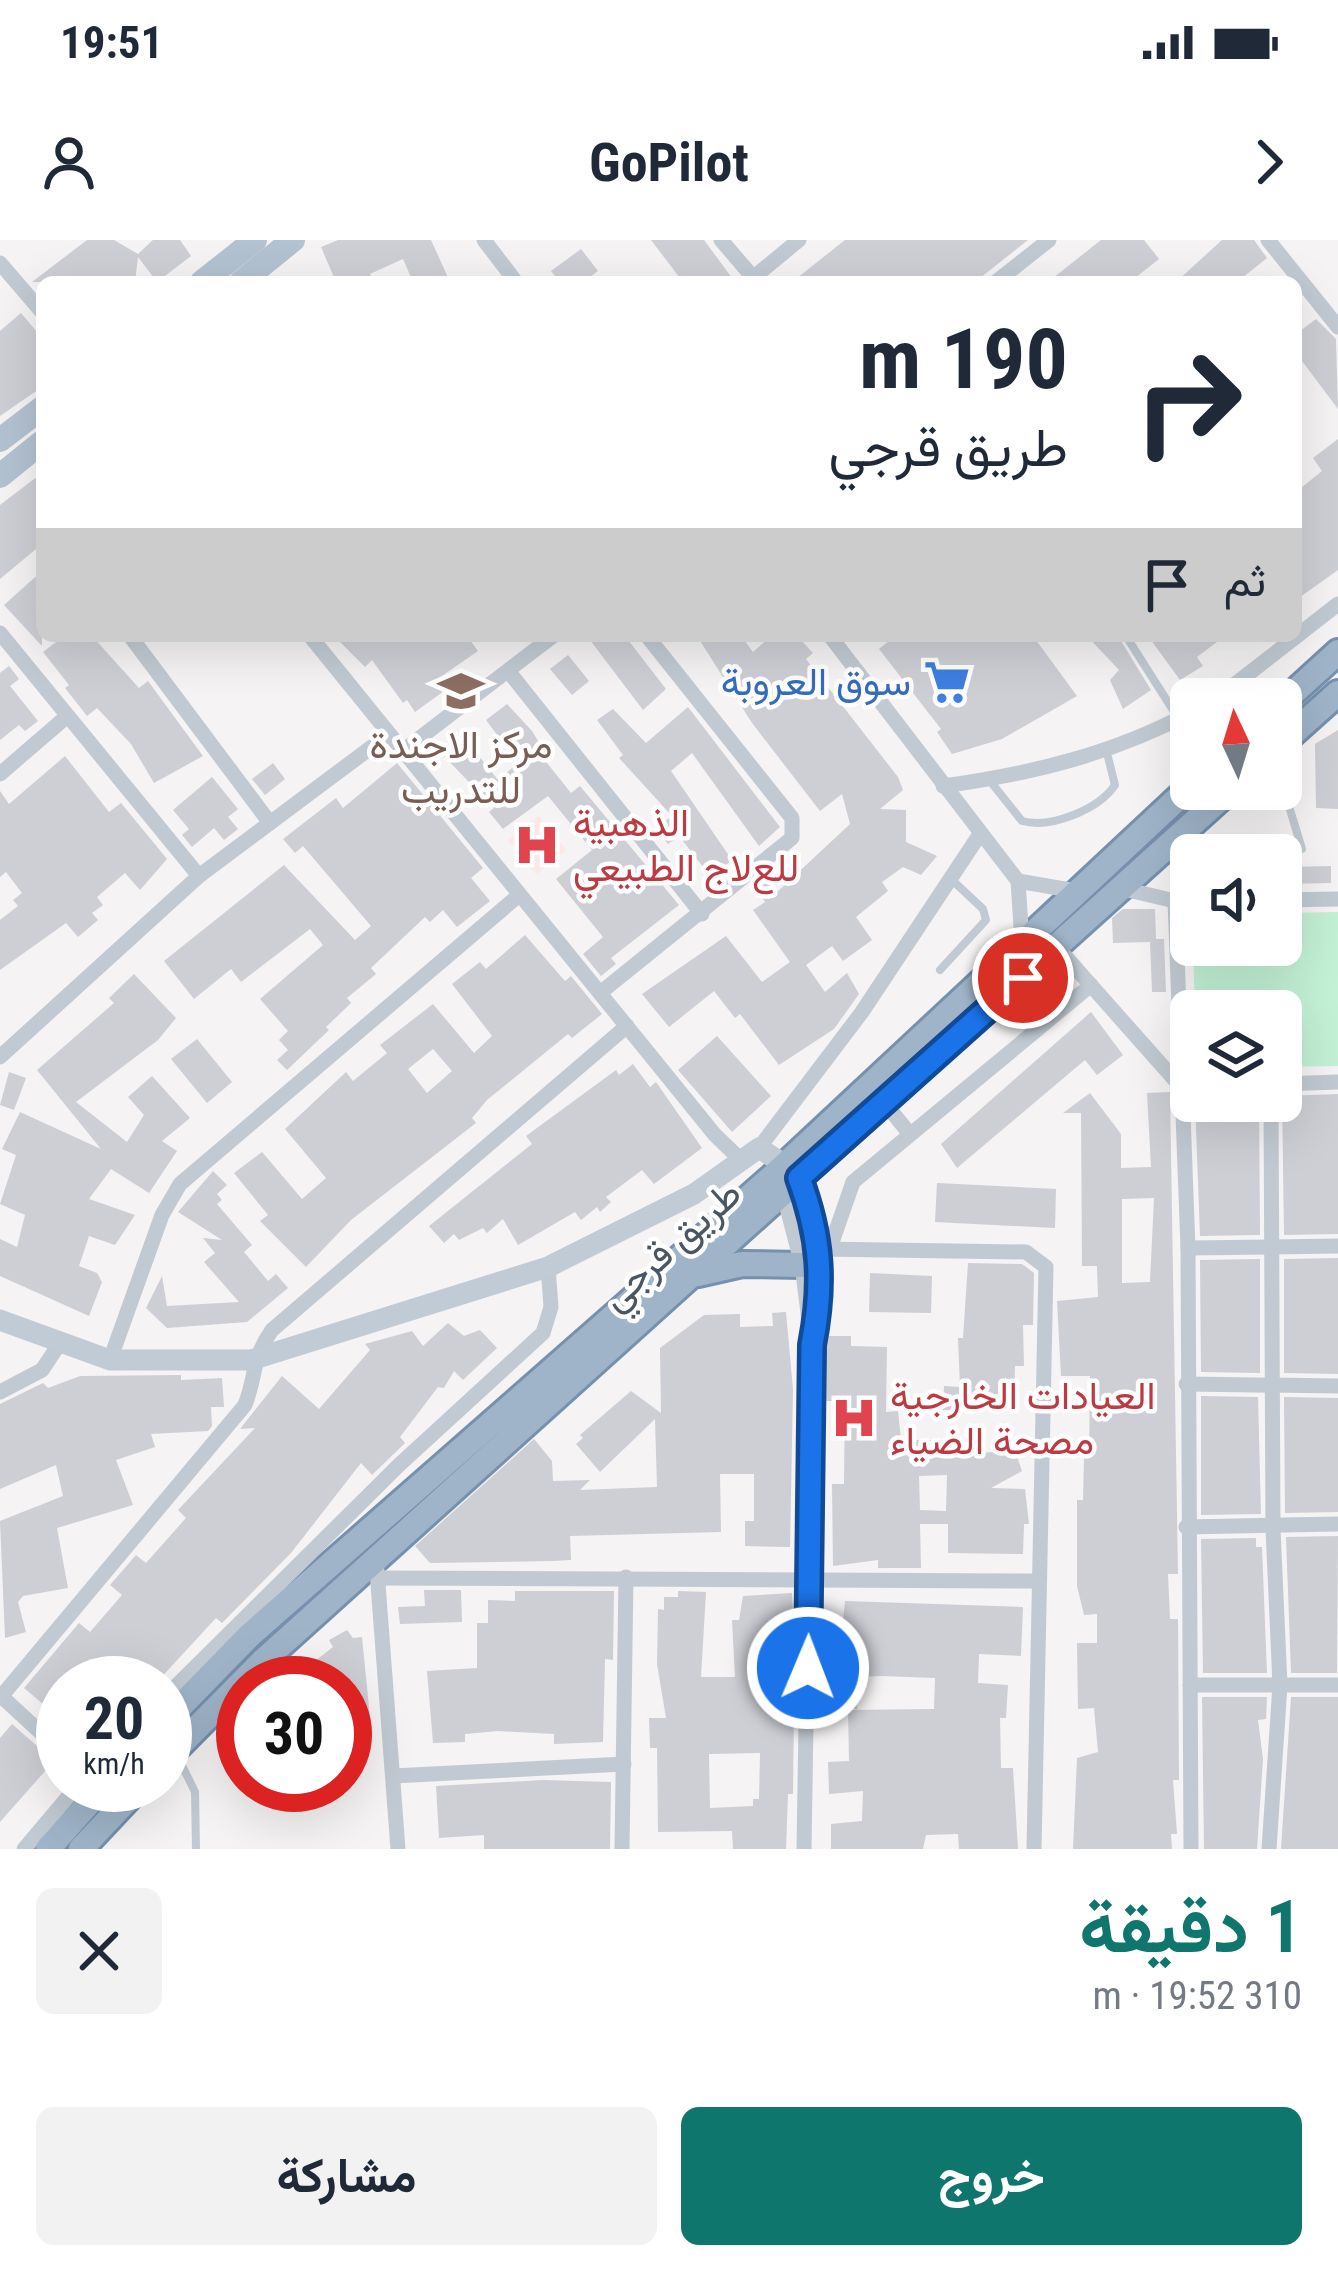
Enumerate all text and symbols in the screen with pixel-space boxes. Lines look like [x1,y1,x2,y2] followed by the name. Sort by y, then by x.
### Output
[60,16,163,69] text: 19:51
[36,129,102,195] icon: person
[1236,129,1302,195] icon: forward
[589,131,749,194] text: GoPilot
[859,310,1068,409] text: 190 m
[1110,324,1266,480] icon: right
[829,416,1068,479] text: طريق قرجي
[1134,552,1200,618] icon: arrive
[1224,554,1266,607] text: ثم
[922,657,972,707] supermarket icon: سوق العروبة
[721,659,911,706] place label: سوق العروبة
[436,666,486,716] school or university icon: مركز الاجندة للتدريب
[1170,678,1302,810] north arrow
[1170,678,1302,1122] map controls
[370,722,552,814] place label: مركز الاجندة للتدريب
[573,800,799,899] place label: الذهبية للعﻻج الطبيعي
[512,820,562,870] hospital icon: الذهبية للعﻻج الطبيعي
[1170,834,1302,966] button: sound
[972,927,1074,1029] pin
[990,945,1056,1011] icon: arrive
[1170,990,1302,1122] button: layers
[591,1170,756,1326] street label: طريق قرجي
[890,1373,1156,1464] place label: العيادات الخارجية مصحة الضياء
[829,1393,879,1443] hospital icon: العيادات الخارجية مصحة الضياء
[745,1605,871,1731] position arrow
[216,1656,372,1812] speed limit sign: 30
[84,1683,144,1754] text: 20
[83,1746,145,1781] text: km/h
[1079,1885,1302,1970] text: 1 دقيقة
[36,1888,162,2014] button: close
[1092,1973,1302,2019] text: 310 m · 19:52
[36,2107,657,2245] button: مشاركة
[681,2107,1302,2245] button: خروج

